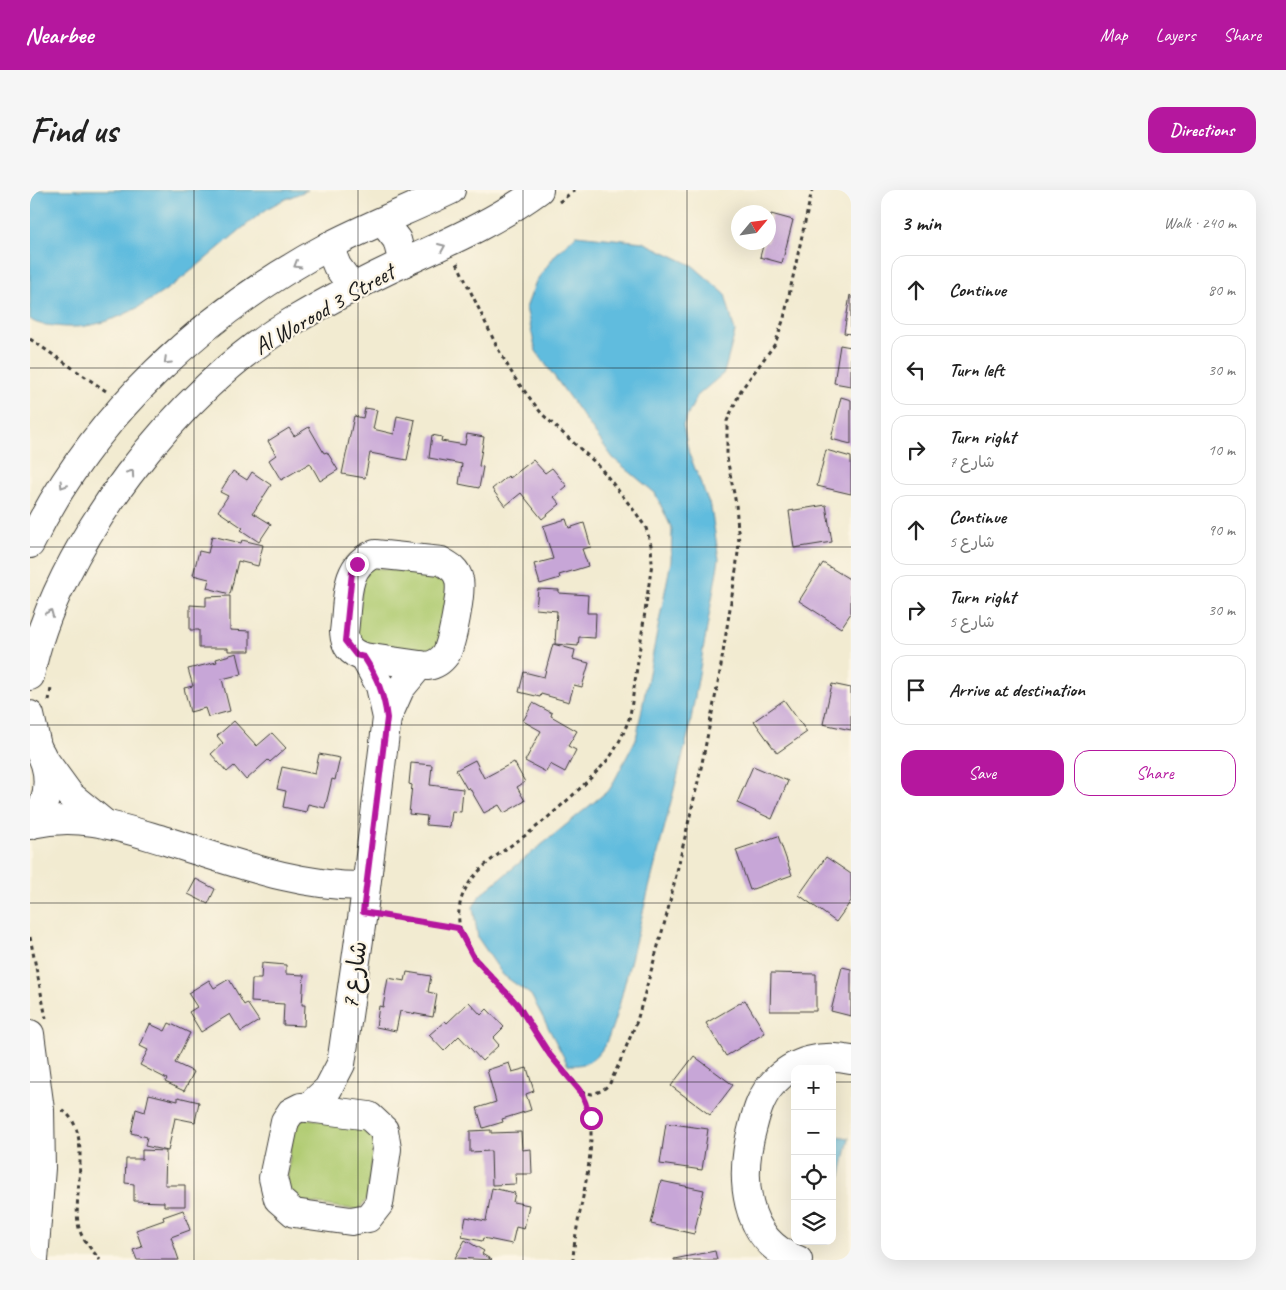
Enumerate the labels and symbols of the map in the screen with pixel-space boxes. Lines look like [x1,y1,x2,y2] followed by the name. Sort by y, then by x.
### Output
[731,205,776,250] north arrow
[437,242,446,253] one-way arrow
[248,255,402,361] street label: Al Worood 3 Street
[294,258,303,268] one-way arrow
[164,355,173,364] one-way arrow
[125,469,134,479] one-way arrow
[60,480,69,489] one-way arrow
[346,553,369,576] route end
[43,609,54,618] one-way arrow
[334,939,376,1011] street label: شارع 7
[580,1107,603,1130] route start

